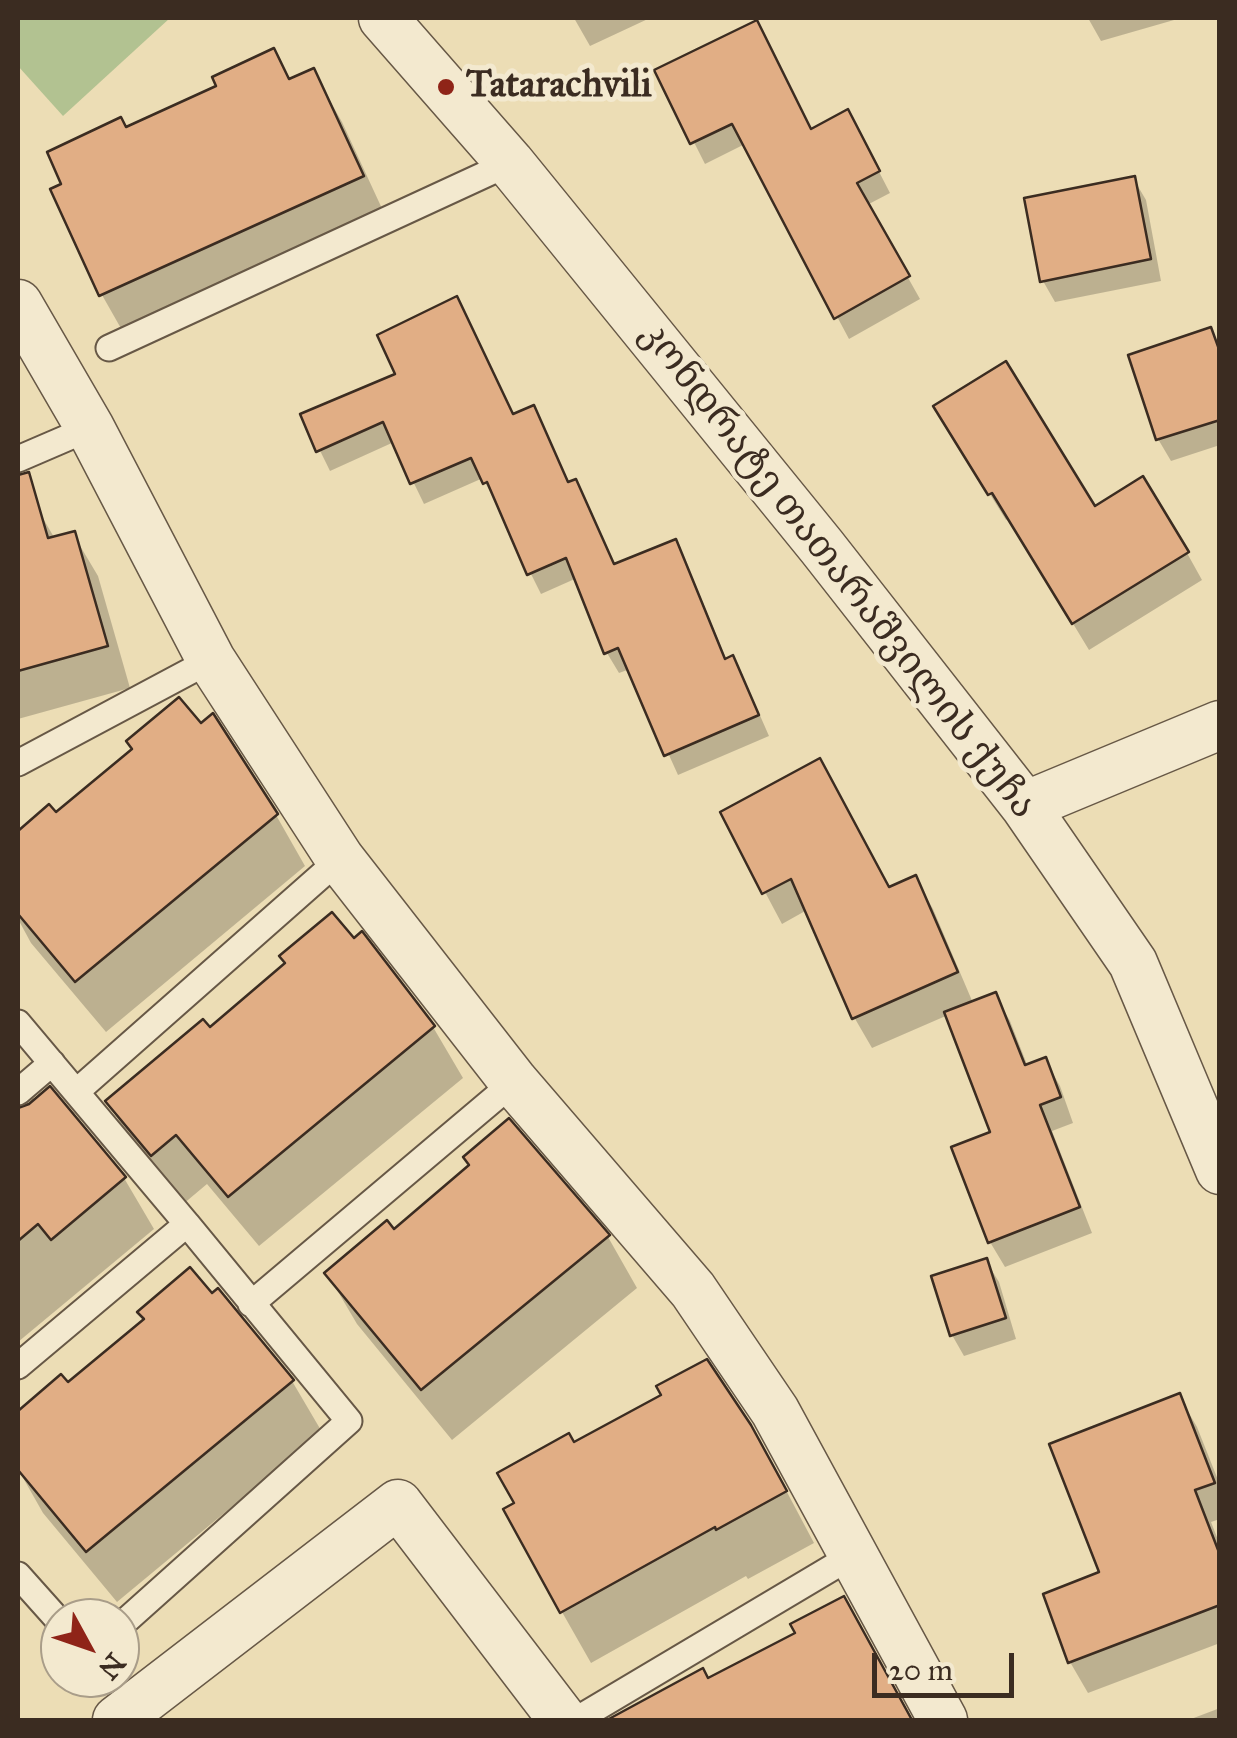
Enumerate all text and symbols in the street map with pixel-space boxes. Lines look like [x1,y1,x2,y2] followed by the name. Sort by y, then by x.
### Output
[466,64,652,110] place label: Tatarachvili
[435,76,457,98] marker: Tatarachvili
[629,313,1045,829] street label: კონდრატე თათარაშვილის ქუჩა
[40,1598,140,1698] north arrow
[877,1633,1020,1695] scale bar
[91,1646,133,1687] text: N
[889,1652,953,1688] text: 20 m

